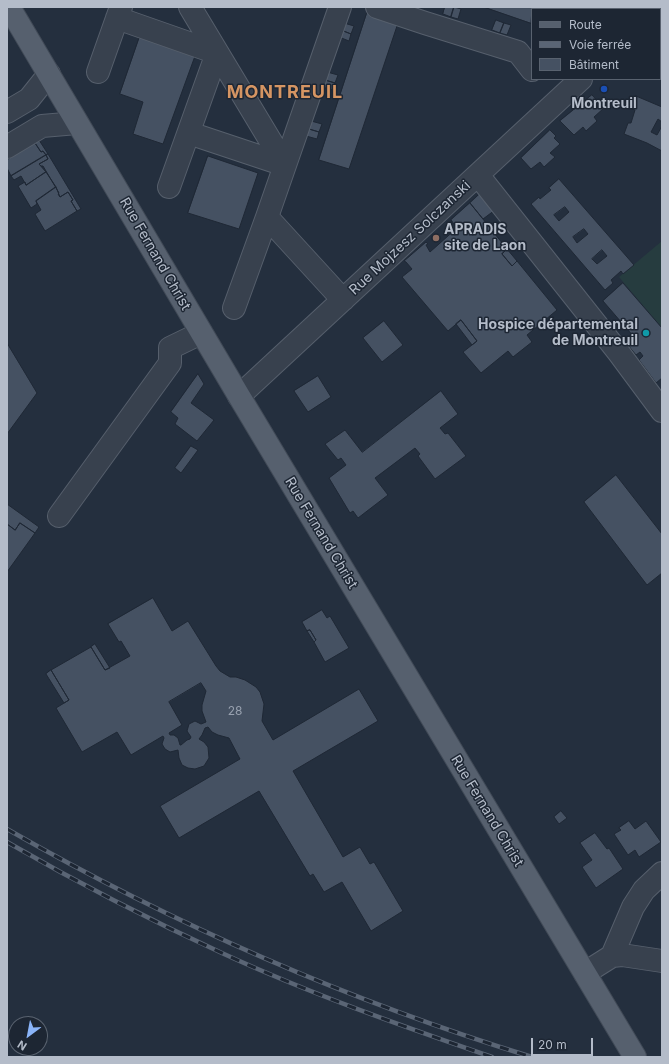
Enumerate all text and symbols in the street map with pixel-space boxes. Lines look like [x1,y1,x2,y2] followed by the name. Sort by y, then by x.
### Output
[531,8,661,80] legend
[569,17,602,32] text: Route
[569,37,631,52] text: Voie ferrée
[569,57,619,72] text: Bâtiment
[227,82,343,104] district label: MONTREUIL
[599,84,609,94] marker: Montreuil
[571,96,637,112] place label: Montreuil
[346,177,474,299] street label: Rue Mojzesz Solczanski
[116,195,194,313] street label: Rue Fernand Christ
[444,222,526,254] place label: APRADIS site de Laon
[431,233,441,243] marker: APRADIS site de Laon
[478,317,638,350] place label: Hospice départemental de Montreuil
[641,328,651,338] marker: Hospice départemental de Montreuil
[281,474,361,592] street label: Rue Fernand Christ
[228,704,242,718] house number: 28
[447,752,527,870] street label: Rue Fernand Christ
[8,1016,48,1056] north arrow
[533,1030,595,1056] scale bar
[15,1037,29,1053] text: N
[538,1037,567,1052] text: 20 m

